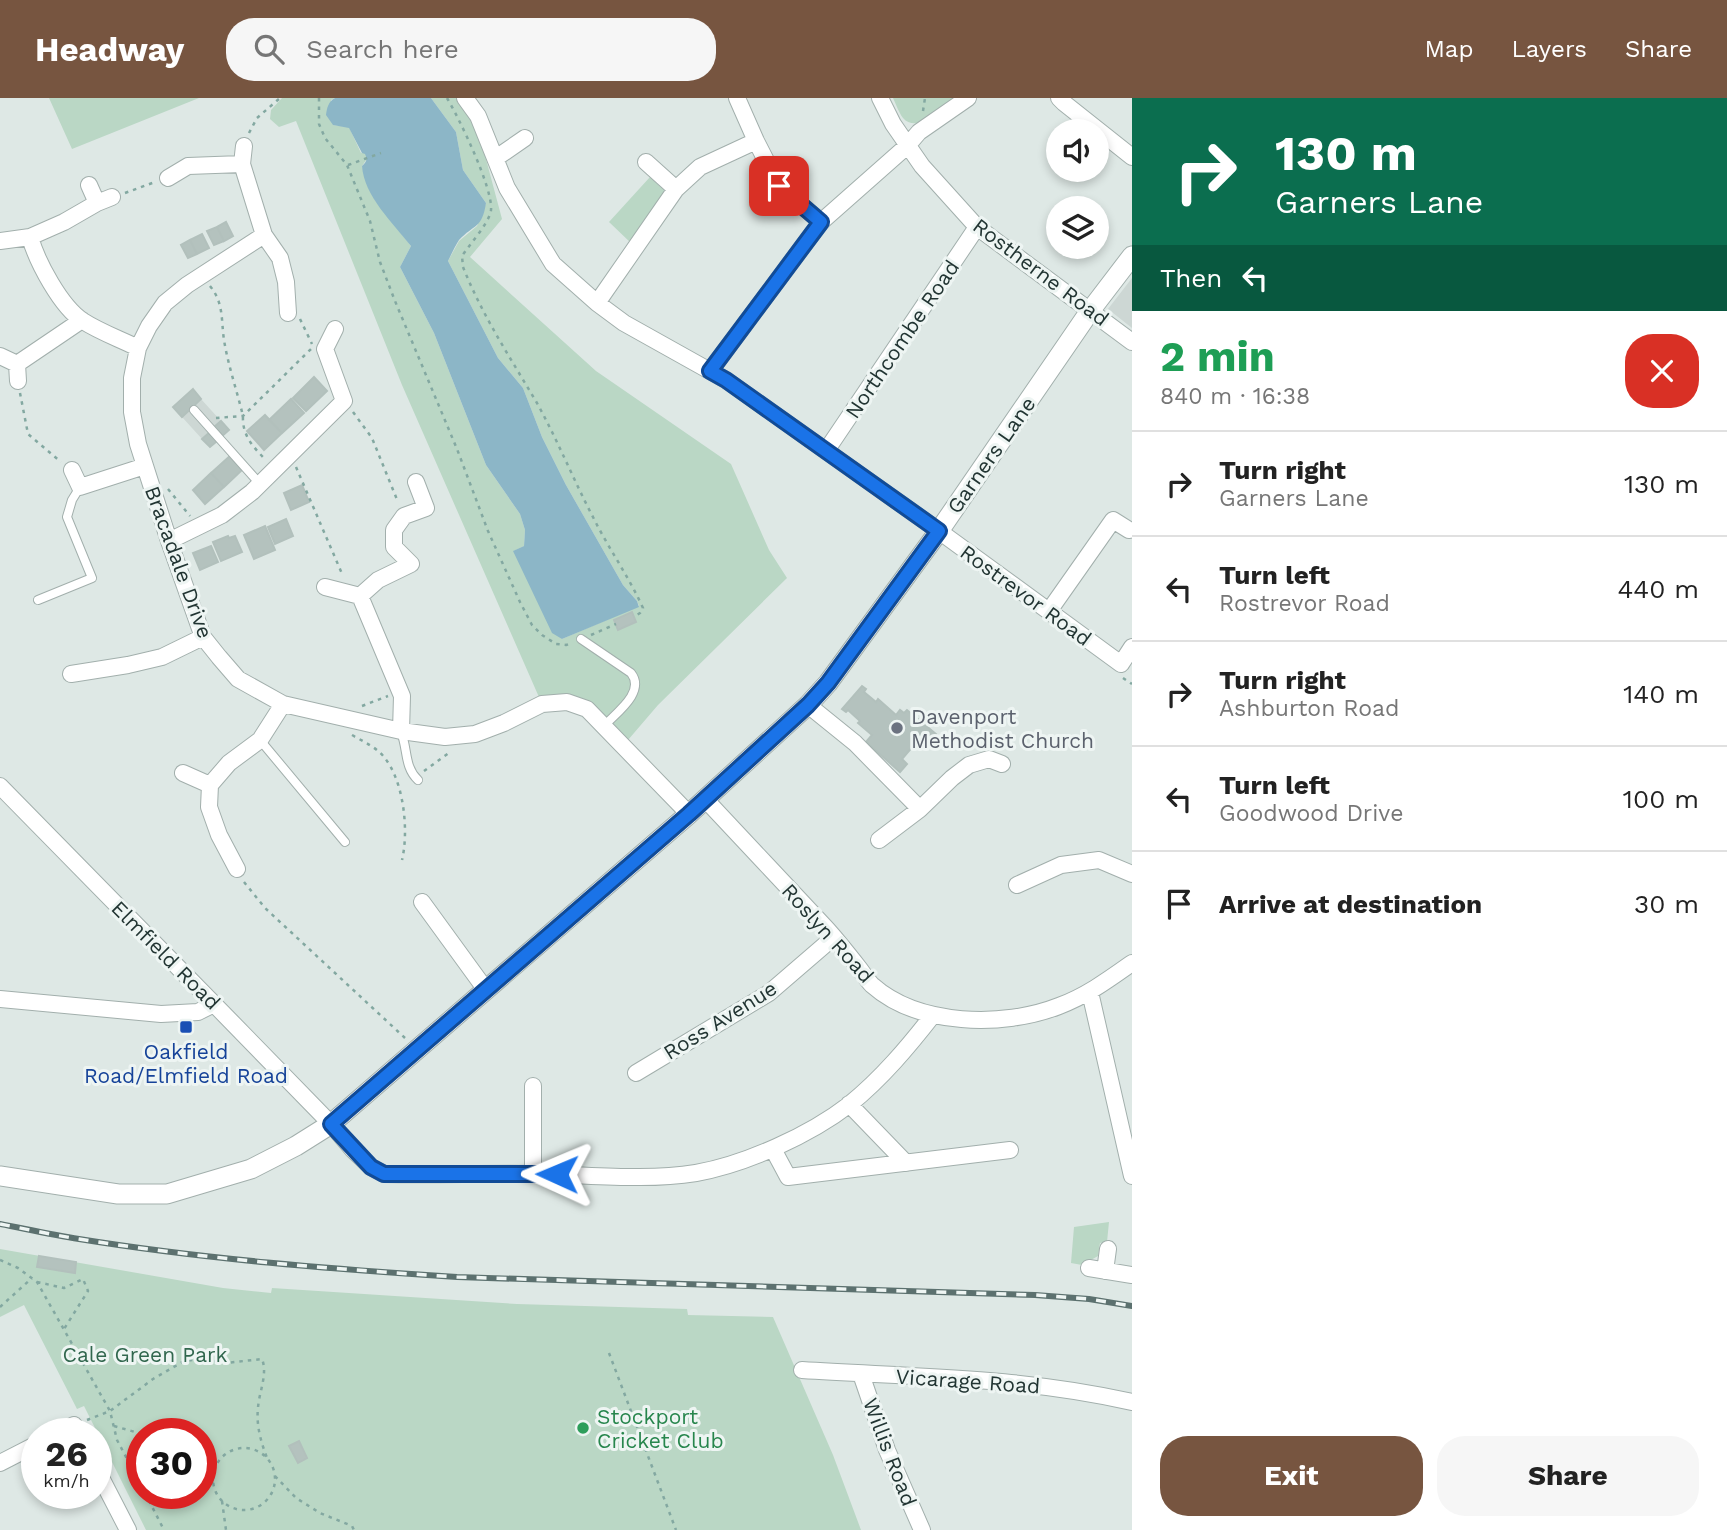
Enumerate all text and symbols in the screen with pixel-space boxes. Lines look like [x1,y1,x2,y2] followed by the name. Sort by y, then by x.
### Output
[226,18,716,81] search box
[35,30,184,69] text: Headway
[250,30,288,68] icon: search
[306,34,459,64] text: Search here
[1425,35,1473,63] text: Map
[1511,35,1587,63] text: Layers
[1625,35,1692,63] text: Share
[1046,119,1109,259] map controls
[1046,119,1109,182] button: sound
[1275,124,1417,182] text: 130 m
[1160,126,1251,217] icon: right
[749,156,809,216] pin
[760,167,798,205] icon: arrive
[1275,183,1483,221] text: Garners Lane
[1046,196,1109,259] button: layers
[968,213,1114,331] street label: Rostherne Road
[840,255,964,423] street label: Northcombe Road
[1236,259,1274,297] icon: left
[1160,263,1222,293] text: Then
[1160,332,1275,381] text: 2 min
[1625,334,1699,408] button: close
[1160,383,1310,410] text: 840 m · 16:38
[942,392,1040,518] street label: Garners Lane
[1219,455,1346,485] text: Turn right
[1160,465,1198,503] icon: right
[1624,469,1699,499] text: 130 m
[140,482,218,642] street label: Bracadale Drive
[1219,485,1369,512] text: Garners Lane
[955,539,1097,651] street label: Rostrevor Road
[1219,560,1330,590] text: Turn left
[1160,570,1198,608] icon: left
[1617,574,1699,604] text: 440 m
[1219,590,1390,617] text: Rostrevor Road
[1219,665,1346,695] text: Turn right
[1160,675,1198,713] icon: right
[1623,679,1699,709] text: 140 m
[1219,695,1399,722] text: Ashburton Road
[911,704,1094,753] place label: Davenport Methodist Church
[889,720,905,736] marker: Davenport Methodist Church
[1219,770,1330,800] text: Turn left
[1160,780,1198,818] icon: left
[1623,784,1699,814] text: 100 m
[1219,800,1404,827] text: Goodwood Drive
[777,878,879,988] street label: Roslyn Road
[1160,885,1198,923] icon: arrive
[1219,889,1482,919] text: Arrive at destination
[1634,889,1699,919] text: 30 m
[106,895,226,1015] street label: Elmfield Road
[659,975,781,1065] street label: Ross Avenue
[178,1019,194,1035] marker: Oakfield Road/Elmfield Road
[84,1039,288,1088] place label: Oakfield Road/Elmfield Road
[520,1137,594,1211] position arrow
[63,1342,228,1367] park label: Cale Green Park
[895,1363,1041,1399] street label: Vicarage Road
[858,1394,922,1510] street label: Willis Road
[597,1404,724,1453] place label: Stockport Cricket Club
[126,1418,217,1509] speed limit sign: 30
[575,1420,591,1436] marker: Stockport Cricket Club
[45,1433,88,1475] text: 26
[1160,1436,1423,1516] button: Exit
[1437,1436,1699,1516] button: Share
[43,1470,90,1491] text: km/h

